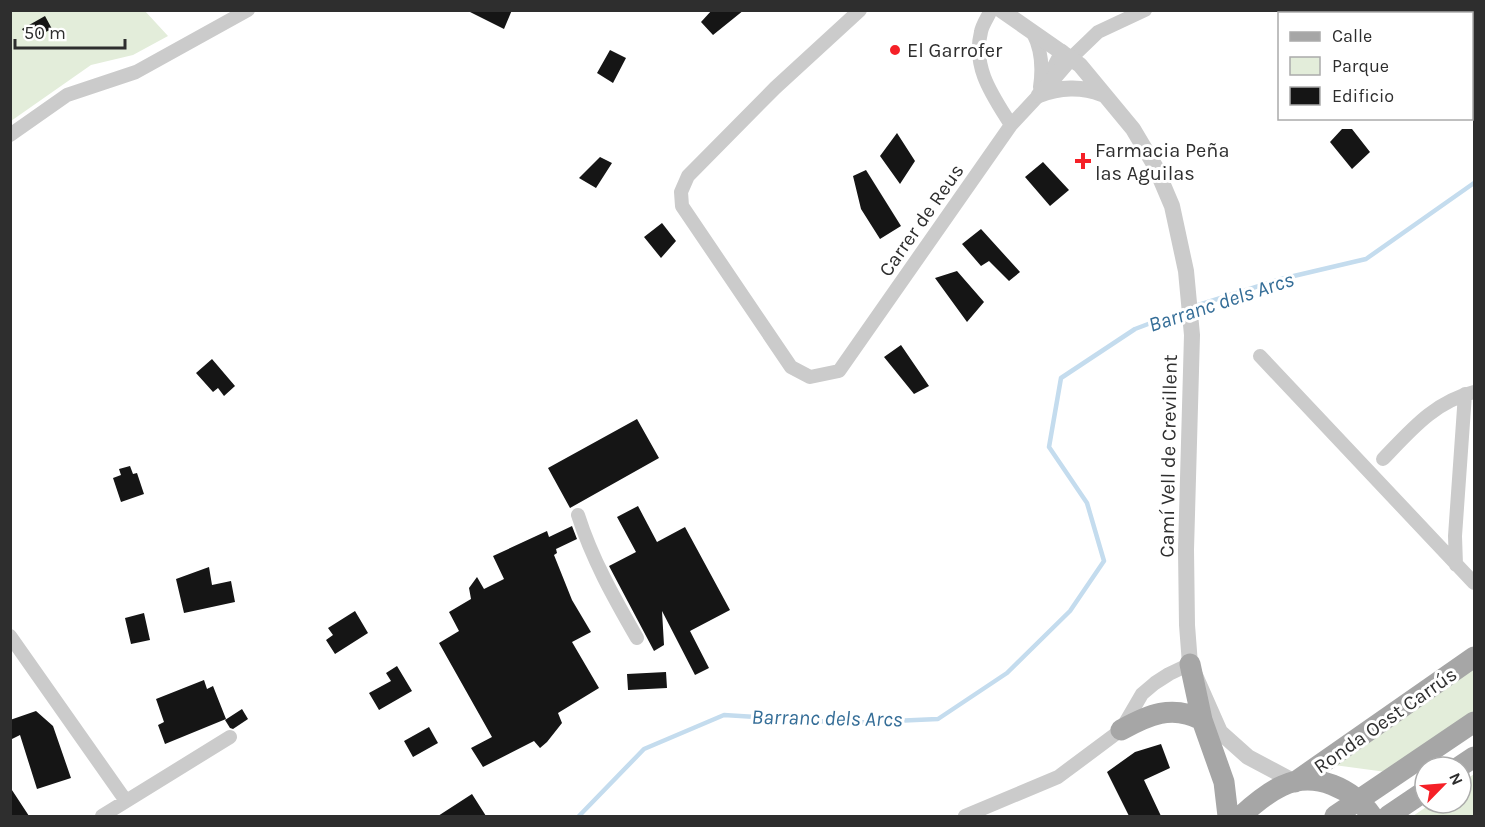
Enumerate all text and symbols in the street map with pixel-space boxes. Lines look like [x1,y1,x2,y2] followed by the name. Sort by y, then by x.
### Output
[15,12,124,50] scale bar
[1278,12,1473,120] legend
[24,22,66,44] text: 50 m
[1332,25,1372,47] text: Calle
[907,39,1003,62] place label: El Garrofer
[888,43,902,57] marker: El Garrofer
[1332,55,1389,77] text: Parque
[1332,85,1394,107] text: Edificio
[1095,139,1229,185] place label: Farmacia Peña las Aguilas
[1076,154,1090,168] marker: Farmacia Peña las Aguilas
[874,160,969,281] street label: Carrer de Reus
[1145,267,1297,337] water label: Barranc dels Arcs
[1155,354,1182,558] street label: Camí Vell de Crevillent
[1309,662,1461,778] street label: Ronda Oest Carrús
[751,705,903,731] water label: Barranc dels Arcs
[1413,755,1473,815] north arrow
[1445,770,1467,788] text: N

